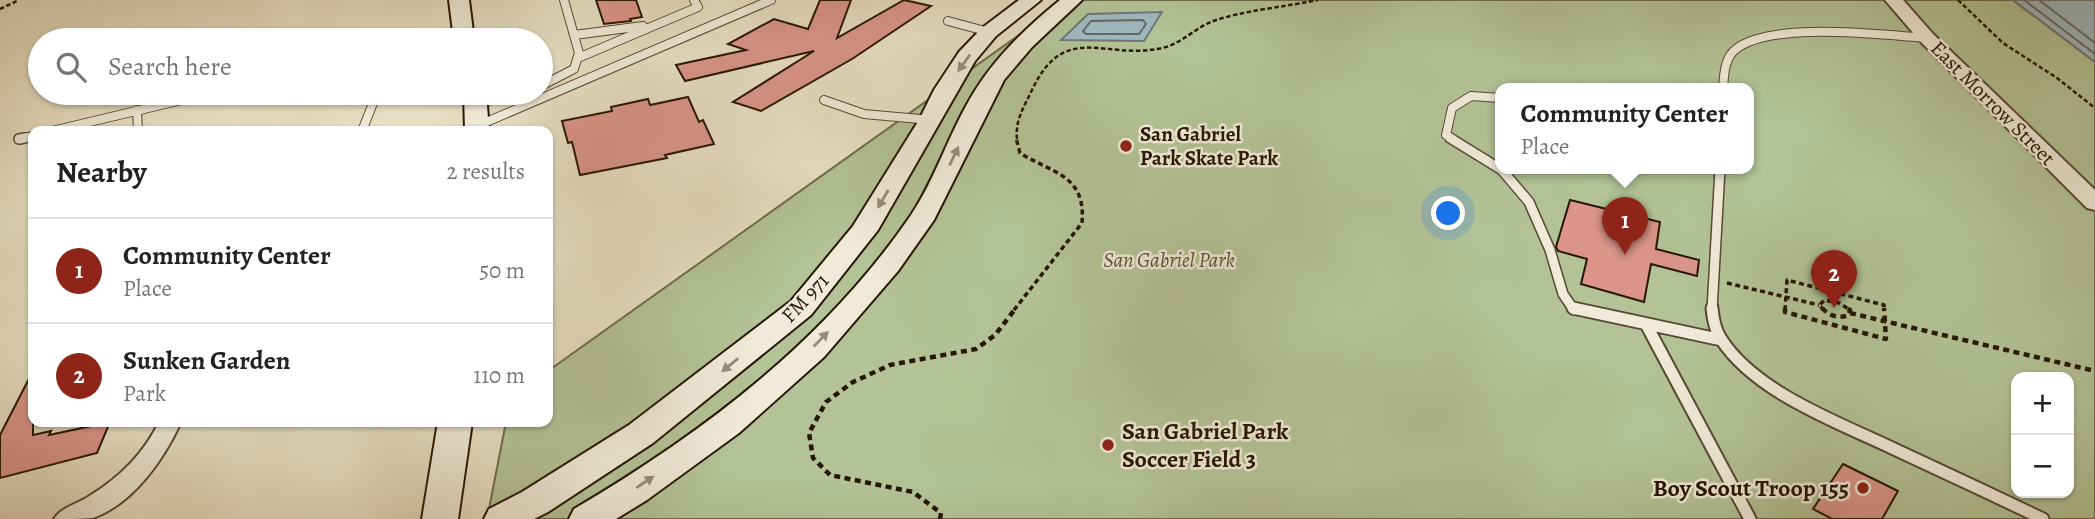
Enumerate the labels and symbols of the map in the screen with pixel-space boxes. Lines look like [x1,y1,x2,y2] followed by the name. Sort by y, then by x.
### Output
[1925,35,2062,172] street label: East Morrow Street
[957,54,971,72] one-way arrow
[1140,120,1278,172] place label: San Gabriel Park Skate Park
[1118,138,1134,154] marker: San Gabriel Park Skate Park
[948,146,959,166] one-way arrow
[876,189,889,208] one-way arrow
[1431,196,1465,230] your location
[1602,197,1648,255] pin: 1
[1103,246,1235,274] park label: San Gabriel Park
[1811,250,1857,308] pin: 2
[775,267,835,329] street label: FM 971
[812,331,828,348] one-way arrow
[722,357,739,372] one-way arrow
[1122,415,1289,475] place label: San Gabriel Park Soccer Field 3
[1100,437,1116,453] marker: San Gabriel Park Soccer Field 3
[1653,472,1849,504] place label: Boy Scout Troop 155
[636,475,654,489] one-way arrow
[1855,480,1871,496] marker: Boy Scout Troop 155

